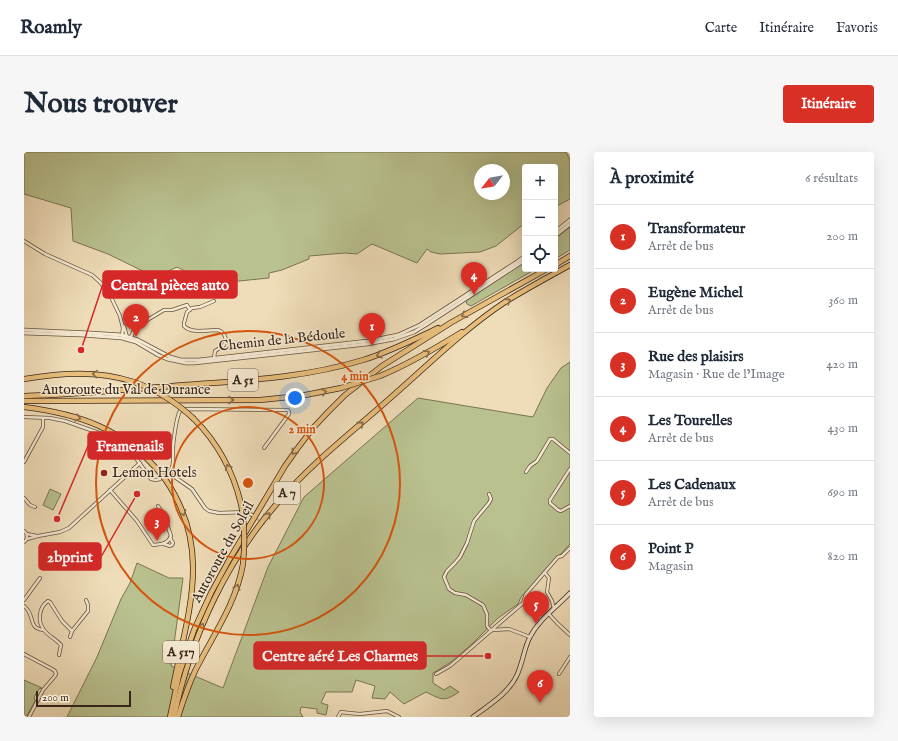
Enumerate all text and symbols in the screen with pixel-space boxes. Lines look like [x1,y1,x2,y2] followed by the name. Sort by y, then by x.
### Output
[20,16,82,40] text: Roamly
[705,19,737,37] text: Carte
[759,19,814,37] text: Itinéraire
[836,19,878,37] text: Favoris
[783,85,874,123] button: Itinéraire
[24,87,178,122] text: Nous trouver
[474,164,510,200] north arrow
[522,164,558,272] map controls
[522,164,558,200] button: +
[610,168,694,189] text: À proximité
[805,170,858,187] text: 6 résultats
[522,200,558,236] button: −
[648,219,745,238] text: Transformateur
[621,228,625,245] text: 1
[826,228,858,245] text: 200 m
[522,236,558,272] button: locate
[648,238,714,255] text: Arrêt de bus
[461,262,487,295] pin: 4
[103,271,237,298] callout: Central pièces auto
[111,276,229,295] text: Central pièces auto
[648,283,743,302] text: Eugène Michel
[620,292,626,309] text: 2
[828,292,858,309] text: 360 m
[504,298,511,306] one-way arrow
[648,302,714,319] text: Arrêt de bus
[123,304,149,337] pin: 2
[461,310,468,318] one-way arrow
[359,313,385,346] pin: 1
[218,324,347,356] street label: Chemin de la Bédoule
[648,347,743,366] text: Rue des plaisirs
[375,350,382,358] one-way arrow
[423,350,431,358] one-way arrow
[621,356,625,373] text: 3
[826,356,858,373] text: 420 m
[648,366,785,383] text: Magasin · Rue de l’Image
[92,369,99,378] one-way arrow
[228,369,258,391] road number: A 51
[341,369,369,384] text: 4 min
[41,381,211,399] street label: Autoroute du Val de Durance
[285,388,305,408] your location
[321,388,327,396] one-way arrow
[228,396,234,404] one-way arrow
[648,411,732,430] text: Les Tourelles
[74,413,81,422] one-way arrow
[620,420,626,437] text: 4
[828,420,858,437] text: 430 m
[288,422,316,437] text: 2 min
[356,422,363,429] one-way arrow
[648,430,714,447] text: Arrêt de bus
[88,432,171,459] callout: Framenails
[96,437,165,456] text: Framenails
[292,448,299,455] one-way arrow
[112,464,197,482] place label: Lemon Hotels
[225,464,233,471] one-way arrow
[99,468,109,478] marker: Lemon Hotels
[648,475,736,494] text: Les Cadenaux
[241,476,255,490] centre of rings
[274,482,300,504] road number: A 7
[621,484,625,501] text: 5
[828,484,858,501] text: 690 m
[648,494,714,511] text: Arrêt de bus
[187,498,258,607] street label: Autoroute du Soleil
[144,508,170,541] pin: 3
[178,510,186,517] one-way arrow
[263,512,270,519] one-way arrow
[648,539,693,558] text: Point P
[39,543,101,570] callout: 2bprint
[47,548,94,567] text: 2bprint
[620,548,626,565] text: 6
[828,548,858,565] text: 820 m
[648,558,694,575] text: Magasin
[232,584,241,591] one-way arrow
[523,591,549,624] pin: 5
[198,623,206,630] one-way arrow
[163,641,199,663] road number: A 517
[254,642,426,669] callout: Centre aéré Les Charmes
[262,647,419,666] text: Centre aéré Les Charmes
[527,670,553,703] pin: 6
[36,689,131,708] scale bar
[42,691,69,705] text: 200 m

